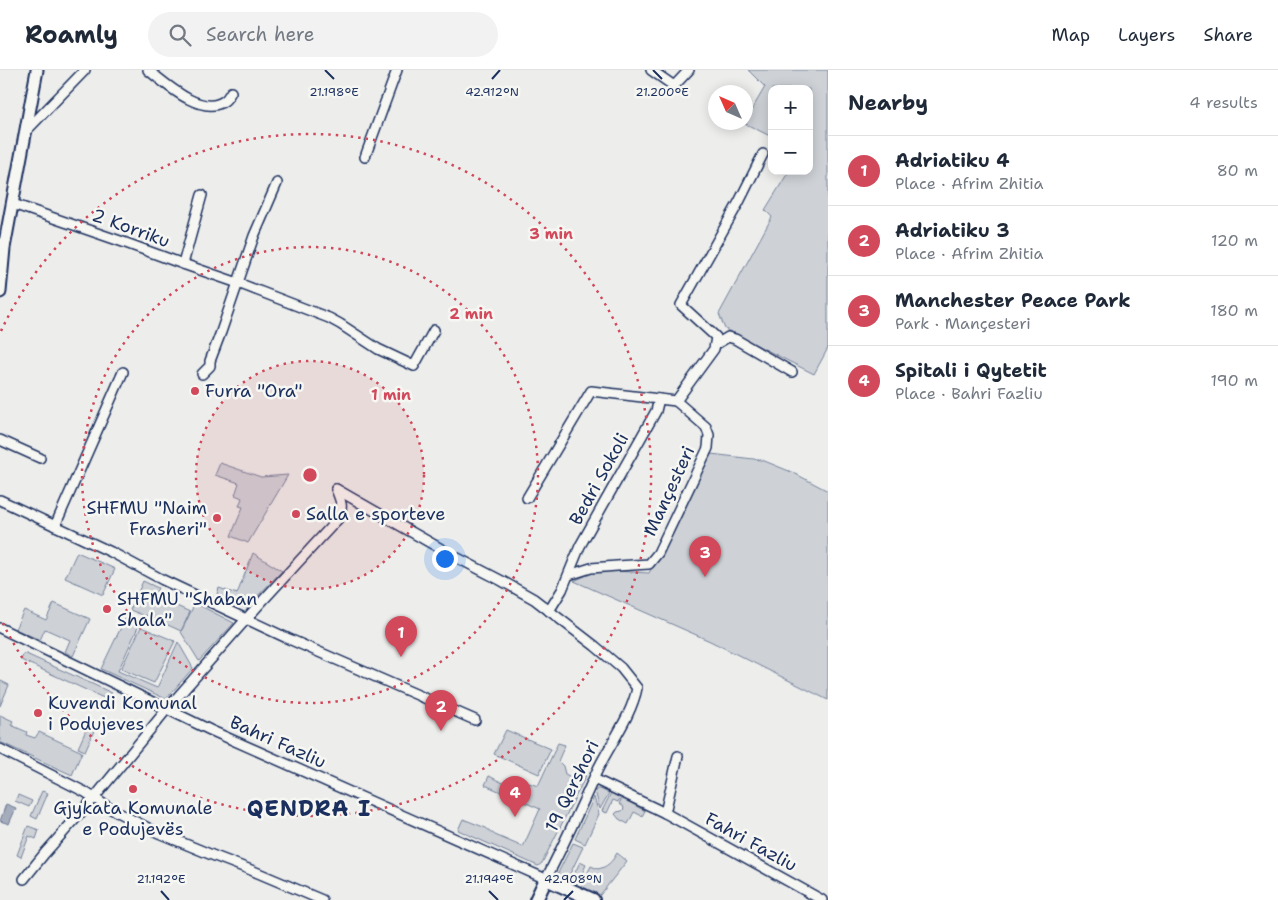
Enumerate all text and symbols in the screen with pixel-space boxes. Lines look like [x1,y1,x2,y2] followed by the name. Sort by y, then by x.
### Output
[148,12,498,57] search box
[25,19,118,51] text: Roamly
[166,21,194,49] icon: search
[206,22,315,47] text: Search here
[1052,23,1090,47] text: Map
[1118,23,1175,47] text: Layers
[1203,23,1253,47] text: Share
[309,84,359,100] text: 21.198°E
[465,84,519,100] text: 42.912°N
[635,84,689,100] text: 21.200°E
[708,85,753,130] north arrow
[768,85,813,175] map controls
[768,85,813,130] button: +
[848,89,928,117] text: Nearby
[1189,92,1258,113] text: 4 results
[768,130,813,175] button: −
[895,148,1010,173] text: Adriatiku 4
[860,160,868,181] text: 1
[1217,160,1258,181] text: 80 m
[895,173,1044,194] text: Place · Afrim Zhitia
[89,203,173,253] street label: 2 Korriku
[895,218,1010,243] text: Adriatiku 3
[529,224,573,244] text: 3 min
[858,230,870,251] text: 2
[1211,230,1258,251] text: 120 m
[895,243,1044,264] text: Place · Afrim Zhitia
[895,288,1131,313] text: Manchester Peace Park
[858,300,870,321] text: 3
[1210,300,1258,321] text: 180 m
[449,304,493,324] text: 2 min
[895,313,1031,334] text: Park · Mançesteri
[895,358,1047,383] text: Spitali i Qytetit
[858,370,870,391] text: 4
[1211,370,1258,391] text: 190 m
[205,379,303,403] place label: Furra "Ora"
[895,383,1043,404] text: Place · Bahri Fazliu
[189,385,201,397] marker: Furra "Ora"
[371,385,411,405] text: 1 min
[564,429,634,529] street label: Bedri Sokoli
[638,442,700,540] street label: Mançesteri
[301,466,319,484] centre of rings
[86,496,207,541] place label: SHFMU "Naim Frasheri"
[306,502,445,526] place label: Salla e sporteve
[290,508,302,520] marker: Salla e sporteve
[211,512,223,524] marker: SHFMU "Naim Frasheri"
[689,536,721,577] pin: 3
[432,546,458,572] your location
[117,587,257,632] place label: SHFMU "Shaban Shala"
[101,603,113,615] marker: SHFMU "Shaban Shala"
[385,616,417,657] pin: 1
[425,690,457,731] pin: 2
[48,691,197,736] place label: Kuvendi Komunal i Podujeves
[32,707,44,719] marker: Kuvendi Komunal i Podujeves
[226,710,330,774] street label: Bahri Fazliu
[539,736,605,836] street label: 19 Qershori
[499,776,531,817] pin: 4
[127,783,139,795] marker: Gjykata Komunale e Podujevës
[247,794,371,823] district label: QENDRA I
[53,796,213,841] place label: Gjykata Komunale e Podujevës
[701,807,801,877] street label: Fahri Fazliu
[137,871,185,887] text: 21.192°E
[464,871,514,887] text: 21.194°E
[544,871,602,887] text: 42.908°N

